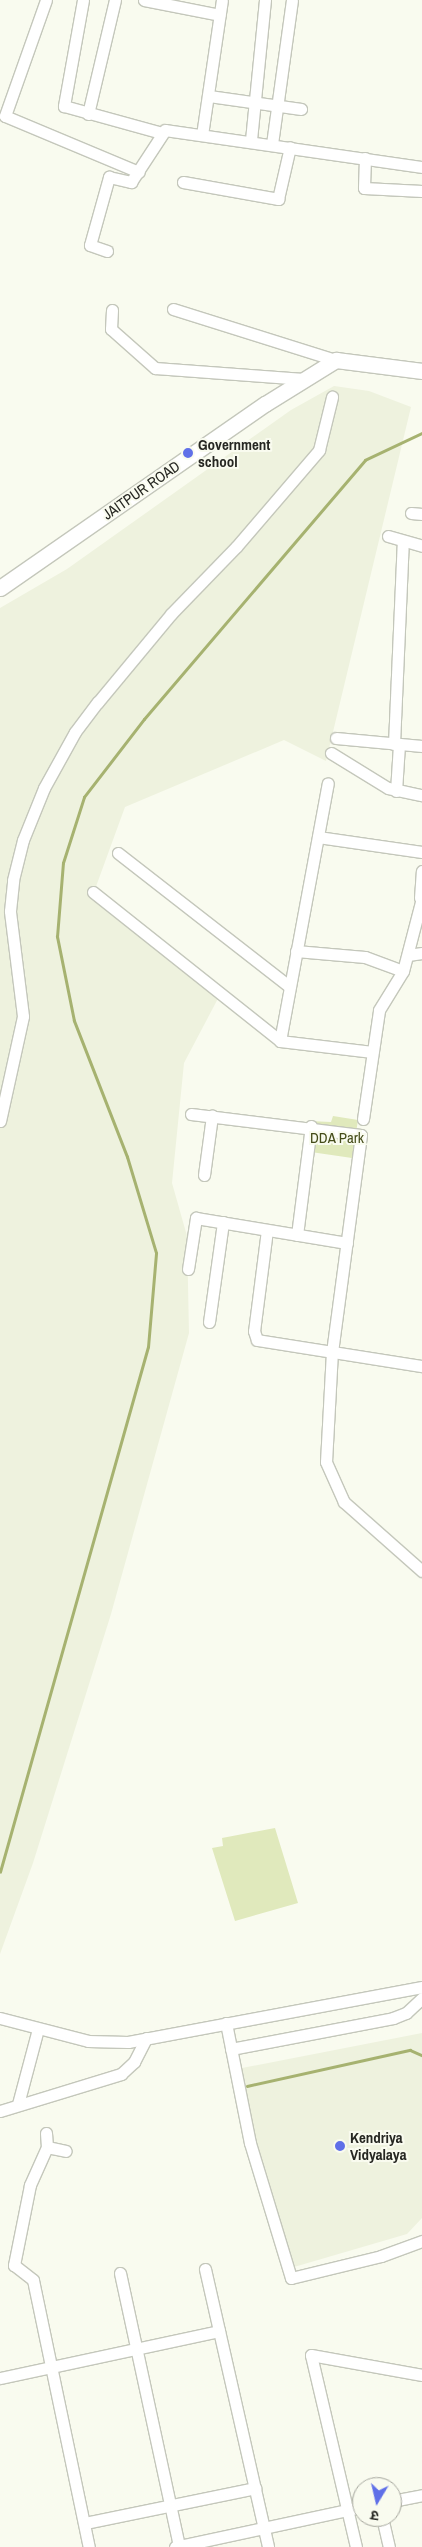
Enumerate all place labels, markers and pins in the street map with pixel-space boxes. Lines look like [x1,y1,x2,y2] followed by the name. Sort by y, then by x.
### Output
[198,435,270,470] place label: Government school
[182,447,194,459] marker: Government school
[350,2128,407,2163] place label: Kendriya Vidyalaya
[334,2140,346,2152] marker: Kendriya Vidyalaya

